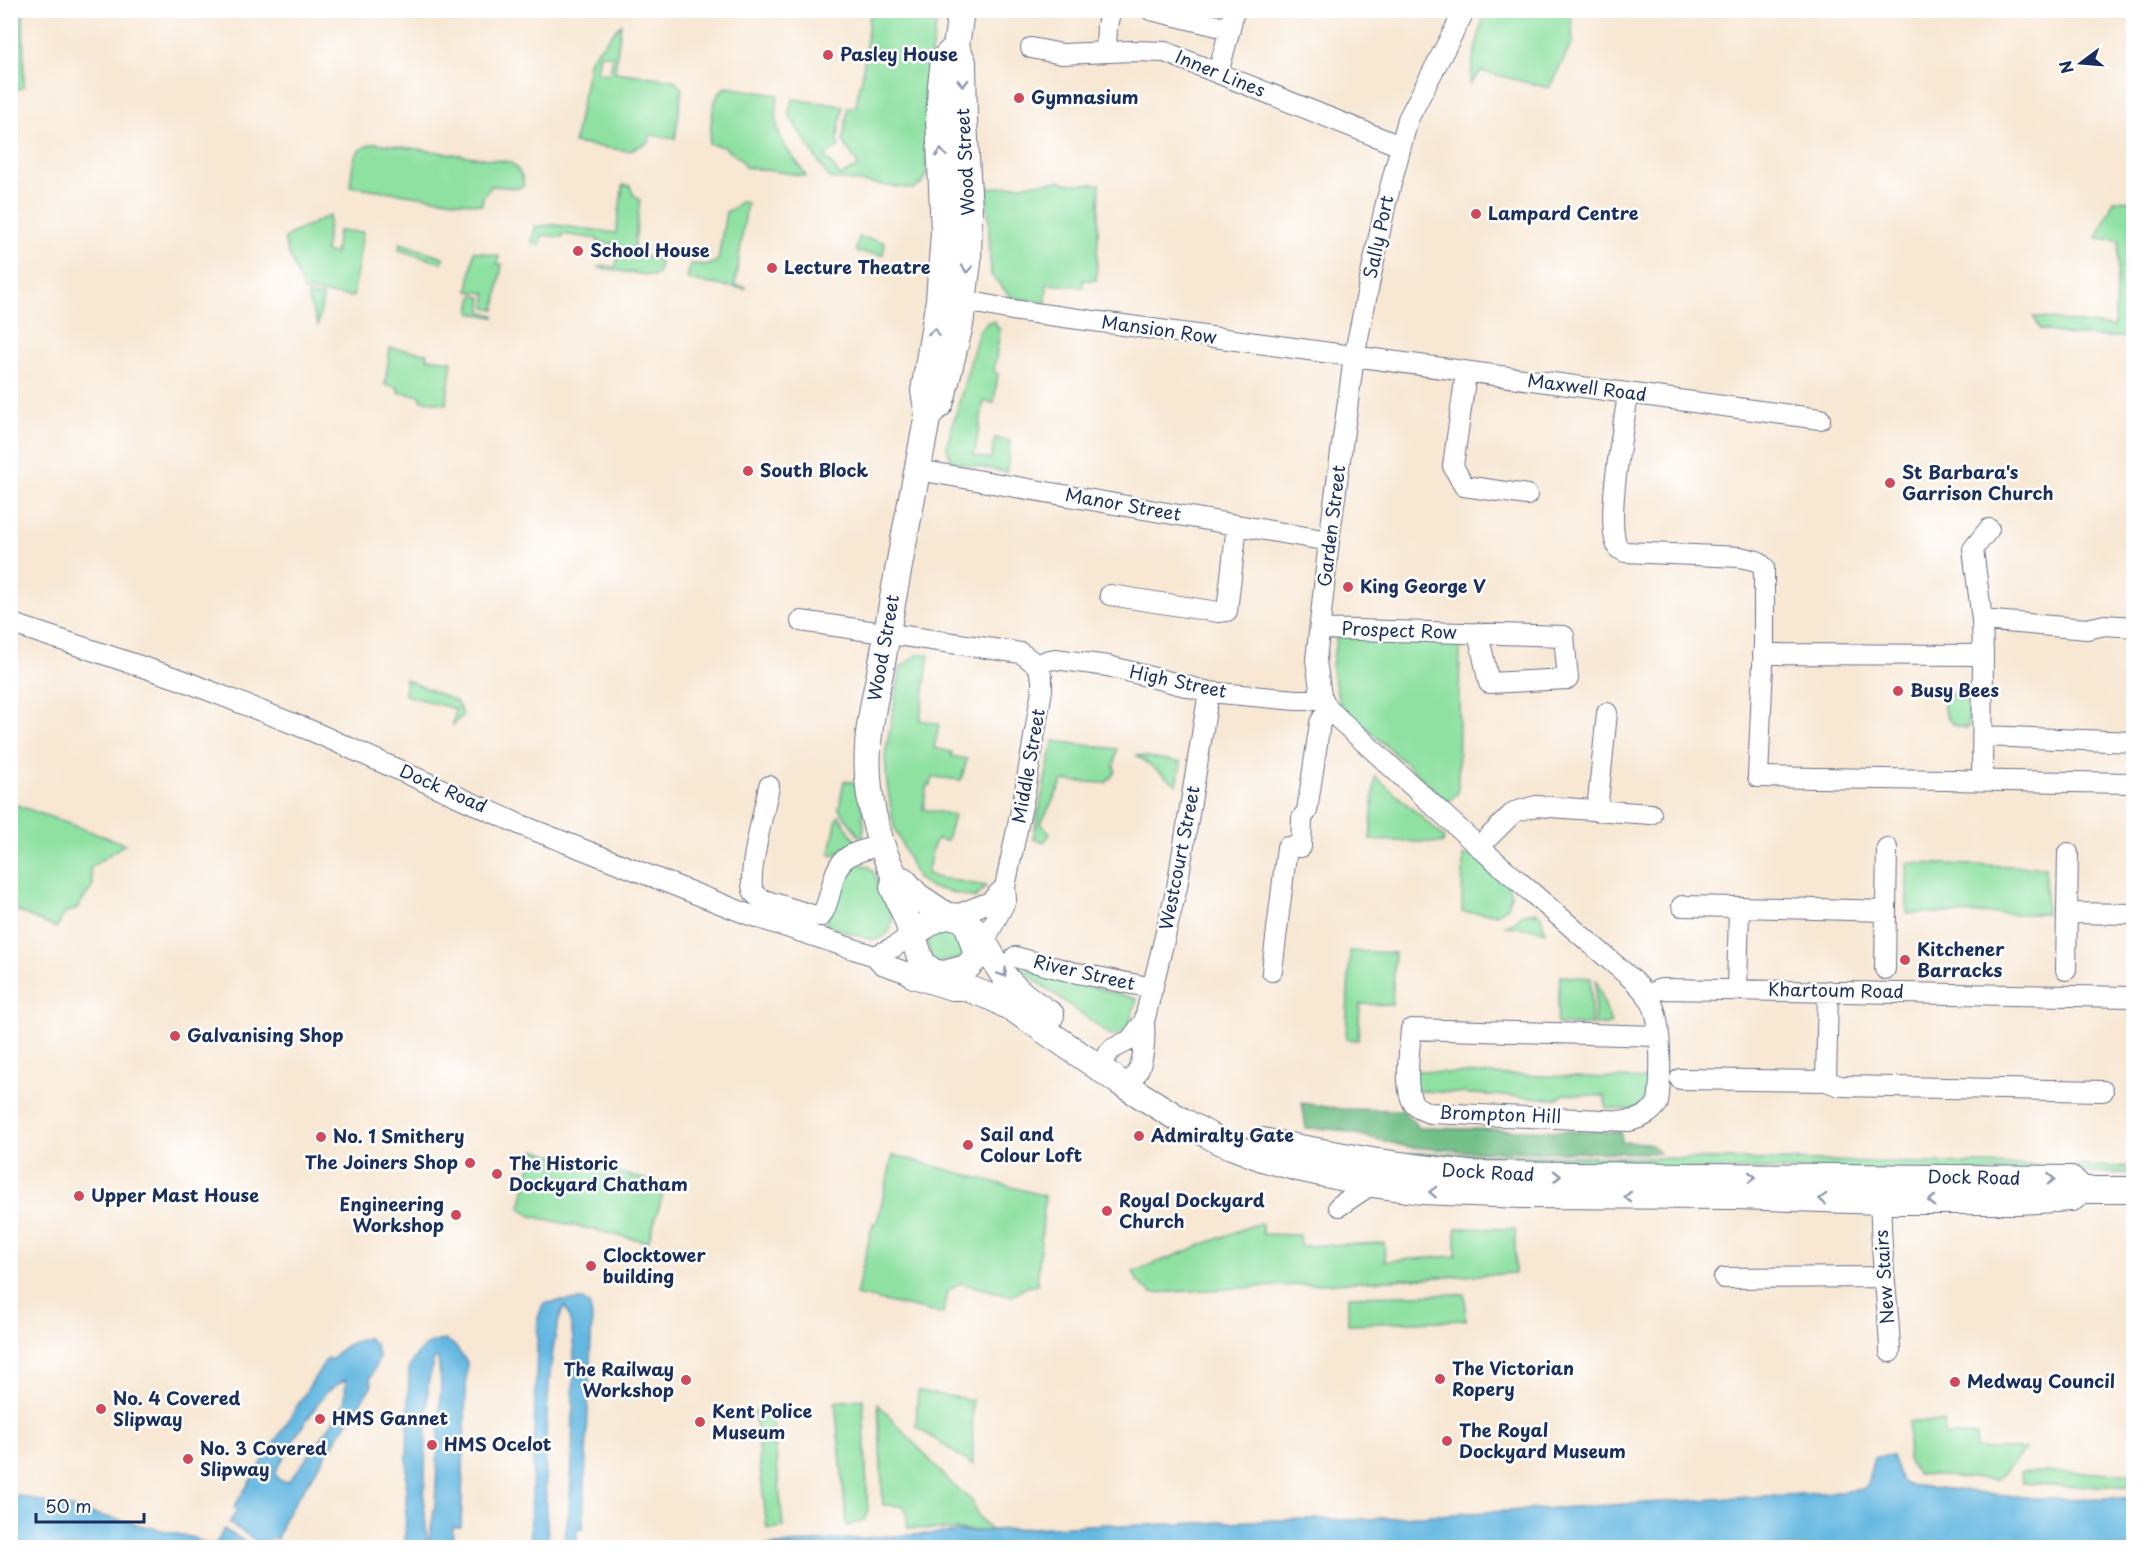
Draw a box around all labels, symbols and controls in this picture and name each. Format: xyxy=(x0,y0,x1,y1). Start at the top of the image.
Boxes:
north arrow xyxy=(2051,33,2111,93)
place label: Pasley House xyxy=(840,40,958,67)
street label: Inner Lines xyxy=(1171,42,1270,103)
marker: Pasley House xyxy=(821,48,835,62)
text: N xyxy=(2052,58,2079,77)
one-way arrow xyxy=(957,78,969,87)
place label: Gymnasium xyxy=(1031,83,1139,110)
marker: Gymnasium xyxy=(1012,91,1026,105)
street label: Wood Street xyxy=(948,108,981,216)
one-way arrow xyxy=(934,149,947,158)
street label: Sally Port xyxy=(1356,193,1400,281)
place label: Lampard Centre xyxy=(1488,199,1639,226)
marker: Lampard Centre xyxy=(1469,207,1483,221)
place label: School House xyxy=(590,236,710,263)
marker: School House xyxy=(571,244,585,258)
place label: Lecture Theatre xyxy=(784,253,931,280)
marker: Lecture Theatre xyxy=(765,261,779,275)
one-way arrow xyxy=(961,264,974,273)
street label: Mansion Row xyxy=(1100,307,1219,350)
one-way arrow xyxy=(927,328,939,337)
street label: Maxwell Road xyxy=(1526,366,1648,407)
place label: South Block xyxy=(760,456,868,483)
place label: St Barbara's Garrison Church xyxy=(1902,458,2053,506)
street label: Garden Street xyxy=(1310,463,1351,588)
marker: South Block xyxy=(741,464,755,478)
marker: St Barbara's Garrison Church xyxy=(1883,476,1897,490)
street label: Manor Street xyxy=(1063,480,1183,527)
place label: King George V xyxy=(1360,572,1486,599)
marker: King George V xyxy=(1341,580,1355,594)
street label: Wood Street xyxy=(860,592,905,703)
street label: Prospect Row xyxy=(1341,614,1457,645)
street label: High Street xyxy=(1127,657,1229,704)
place label: Busy Bees xyxy=(1910,676,1999,703)
marker: Busy Bees xyxy=(1891,684,1905,698)
street label: Middle Street xyxy=(1004,706,1051,825)
street label: Dock Road xyxy=(396,756,492,819)
street label: Westcourt Street xyxy=(1151,783,1206,932)
place label: Kitchener Barracks xyxy=(1917,935,2005,983)
street label: River Street xyxy=(1031,947,1138,996)
marker: Kitchener Barracks xyxy=(1898,953,1912,967)
one-way arrow xyxy=(996,966,1007,977)
street label: Khartoum Road xyxy=(1768,975,1904,1004)
place label: Galvanising Shop xyxy=(187,1021,343,1048)
marker: Galvanising Shop xyxy=(168,1029,182,1043)
street label: Brompton Hill xyxy=(1438,1098,1562,1129)
place label: Sail and Colour Loft xyxy=(980,1120,1082,1168)
place label: Admiralty Gate xyxy=(1150,1121,1294,1148)
place label: No. 1 Smithery xyxy=(333,1122,465,1149)
marker: Admiralty Gate xyxy=(1132,1129,1146,1143)
marker: No. 1 Smithery xyxy=(314,1130,328,1144)
marker: Sail and Colour Loft xyxy=(961,1138,975,1152)
place label: The Joiners Shop xyxy=(305,1148,458,1175)
place label: The Historic Dockyard Chatham xyxy=(509,1149,688,1197)
marker: The Joiners Shop xyxy=(463,1156,477,1170)
street label: Dock Road xyxy=(1441,1156,1535,1187)
street label: Dock Road xyxy=(1927,1162,2021,1191)
marker: The Historic Dockyard Chatham xyxy=(490,1167,504,1181)
one-way arrow xyxy=(1552,1170,1561,1182)
one-way arrow xyxy=(1747,1171,1756,1183)
one-way arrow xyxy=(2046,1173,2055,1185)
place label: Upper Mast House xyxy=(91,1181,259,1208)
one-way arrow xyxy=(1429,1185,1438,1198)
place label: Royal Dockyard Church xyxy=(1119,1186,1265,1234)
marker: Upper Mast House xyxy=(72,1189,86,1203)
place label: Engineering Workshop xyxy=(340,1190,444,1238)
one-way arrow xyxy=(1624,1191,1633,1203)
one-way arrow xyxy=(1818,1193,1827,1206)
one-way arrow xyxy=(1928,1195,1937,1207)
marker: Royal Dockyard Church xyxy=(1100,1204,1114,1218)
marker: Engineering Workshop xyxy=(449,1208,463,1222)
street label: New Stairs xyxy=(1867,1229,1900,1325)
place label: Clocktower building xyxy=(603,1241,706,1289)
marker: Clocktower building xyxy=(584,1259,598,1273)
place label: The Victorian Ropery xyxy=(1452,1354,1574,1402)
place label: The Railway Workshop xyxy=(564,1355,674,1403)
place label: Medway Council xyxy=(1967,1367,2115,1394)
marker: The Victorian Ropery xyxy=(1433,1372,1447,1386)
marker: The Railway Workshop xyxy=(679,1373,693,1387)
marker: Medway Council xyxy=(1948,1375,1962,1389)
place label: No. 4 Covered Slipway xyxy=(113,1384,241,1432)
place label: Kent Police Museum xyxy=(712,1397,813,1445)
marker: No. 4 Covered Slipway xyxy=(94,1402,108,1416)
place label: HMS Gannet xyxy=(332,1404,448,1431)
marker: HMS Gannet xyxy=(313,1412,327,1426)
marker: Kent Police Museum xyxy=(693,1415,707,1429)
place label: The Royal Dockyard Museum xyxy=(1459,1416,1626,1464)
place label: HMS Ocelot xyxy=(444,1430,552,1457)
place label: No. 3 Covered Slipway xyxy=(200,1434,327,1482)
marker: The Royal Dockyard Museum xyxy=(1440,1434,1454,1448)
marker: HMS Ocelot xyxy=(425,1438,439,1452)
marker: No. 3 Covered Slipway xyxy=(181,1452,195,1466)
scale bar xyxy=(36,1486,144,1524)
text: 50 m xyxy=(45,1492,92,1519)

